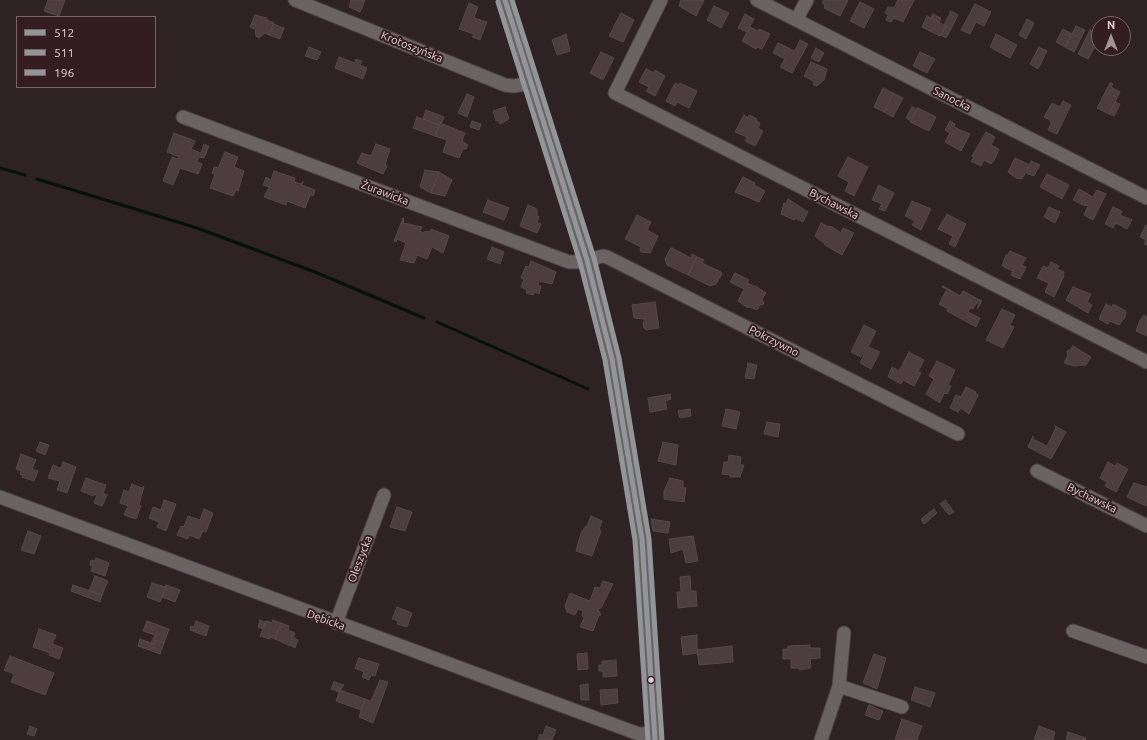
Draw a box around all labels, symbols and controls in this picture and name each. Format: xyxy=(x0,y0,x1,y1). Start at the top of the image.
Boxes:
legend xyxy=(16,16,156,88)
north arrow xyxy=(1091,16,1131,56)
text: N xyxy=(1107,19,1115,31)
text: 512 xyxy=(54,26,74,39)
street label: Krotoszyńska xyxy=(379,29,445,65)
text: 511 xyxy=(54,46,74,59)
text: 196 xyxy=(54,66,74,79)
street label: Sanocka xyxy=(931,84,973,114)
street label: Żurawicka xyxy=(359,178,411,208)
street label: Bychawska xyxy=(807,186,861,222)
street label: Pokrzywno xyxy=(747,323,801,359)
street label: Bychawska xyxy=(1065,480,1119,516)
street label: Oleszycka xyxy=(345,534,375,584)
street label: Dębicka xyxy=(305,607,347,633)
unlabelled marker xyxy=(646,675,656,685)

